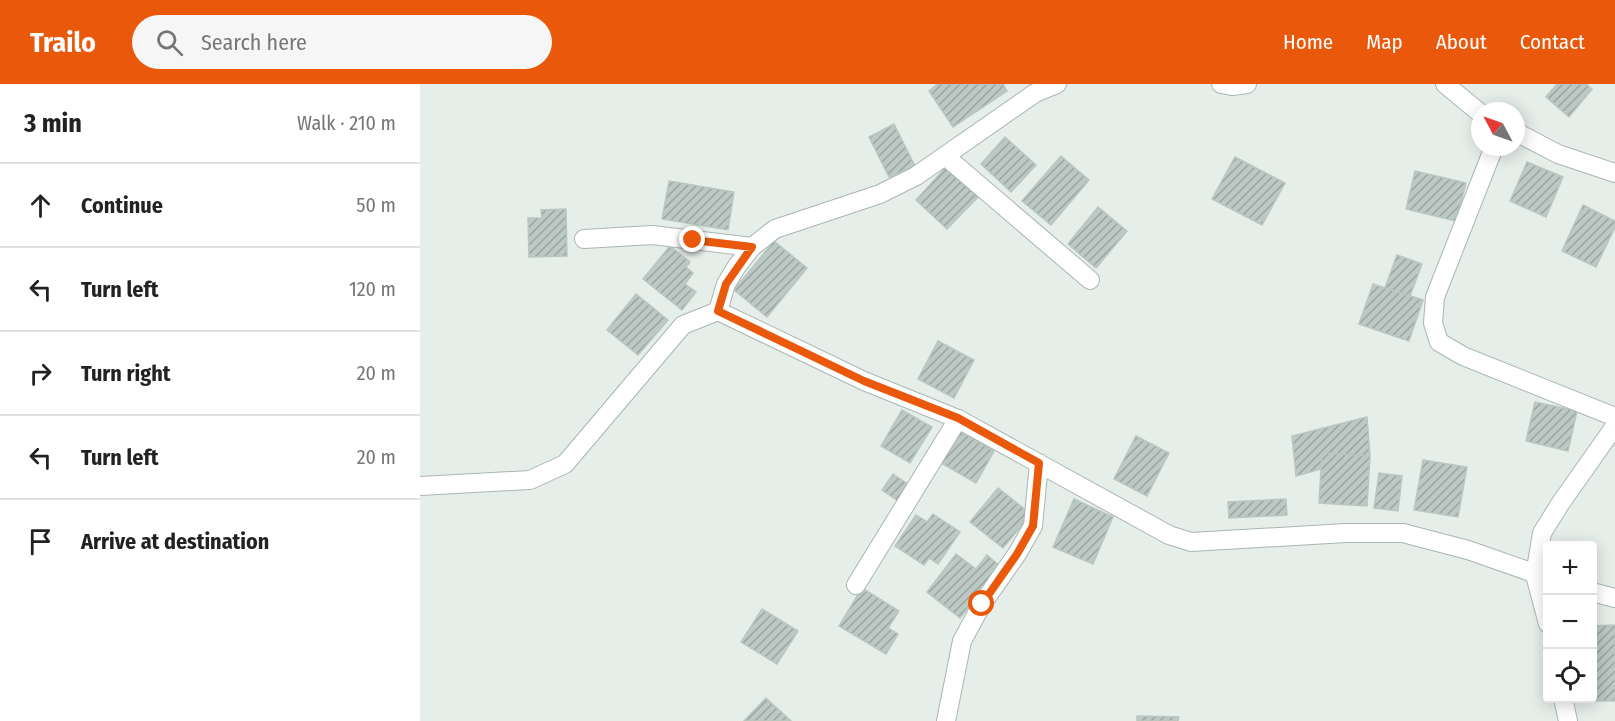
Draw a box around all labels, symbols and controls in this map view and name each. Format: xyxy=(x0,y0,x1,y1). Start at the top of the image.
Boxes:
search box xyxy=(132,15,552,69)
text: Trailo xyxy=(30,26,96,59)
icon: search xyxy=(153,26,186,59)
text: Search here xyxy=(201,29,307,56)
text: Home xyxy=(1283,29,1333,55)
text: Map xyxy=(1366,29,1403,55)
text: About xyxy=(1436,29,1487,55)
text: Contact xyxy=(1520,29,1585,55)
north arrow xyxy=(1471,102,1525,156)
text: 3 min xyxy=(24,108,82,139)
text: Walk · 210 m xyxy=(297,111,396,135)
icon: ahead xyxy=(24,189,57,222)
text: Continue xyxy=(81,192,163,219)
text: 50 m xyxy=(356,193,396,217)
route end xyxy=(679,226,705,252)
icon: left xyxy=(24,273,57,306)
text: Turn left xyxy=(81,276,159,303)
text: 120 m xyxy=(349,277,396,301)
icon: right xyxy=(24,357,57,390)
text: Turn right xyxy=(81,360,170,387)
text: 20 m xyxy=(357,361,396,385)
icon: left xyxy=(24,441,57,474)
text: Turn left xyxy=(81,444,159,471)
text: 20 m xyxy=(357,445,396,469)
icon: arrive xyxy=(24,525,57,558)
text: Arrive at destination xyxy=(81,528,269,555)
map controls xyxy=(1543,541,1597,703)
button: + xyxy=(1543,541,1597,595)
route start xyxy=(968,590,994,616)
button: − xyxy=(1543,595,1597,649)
button: locate xyxy=(1543,649,1597,703)

